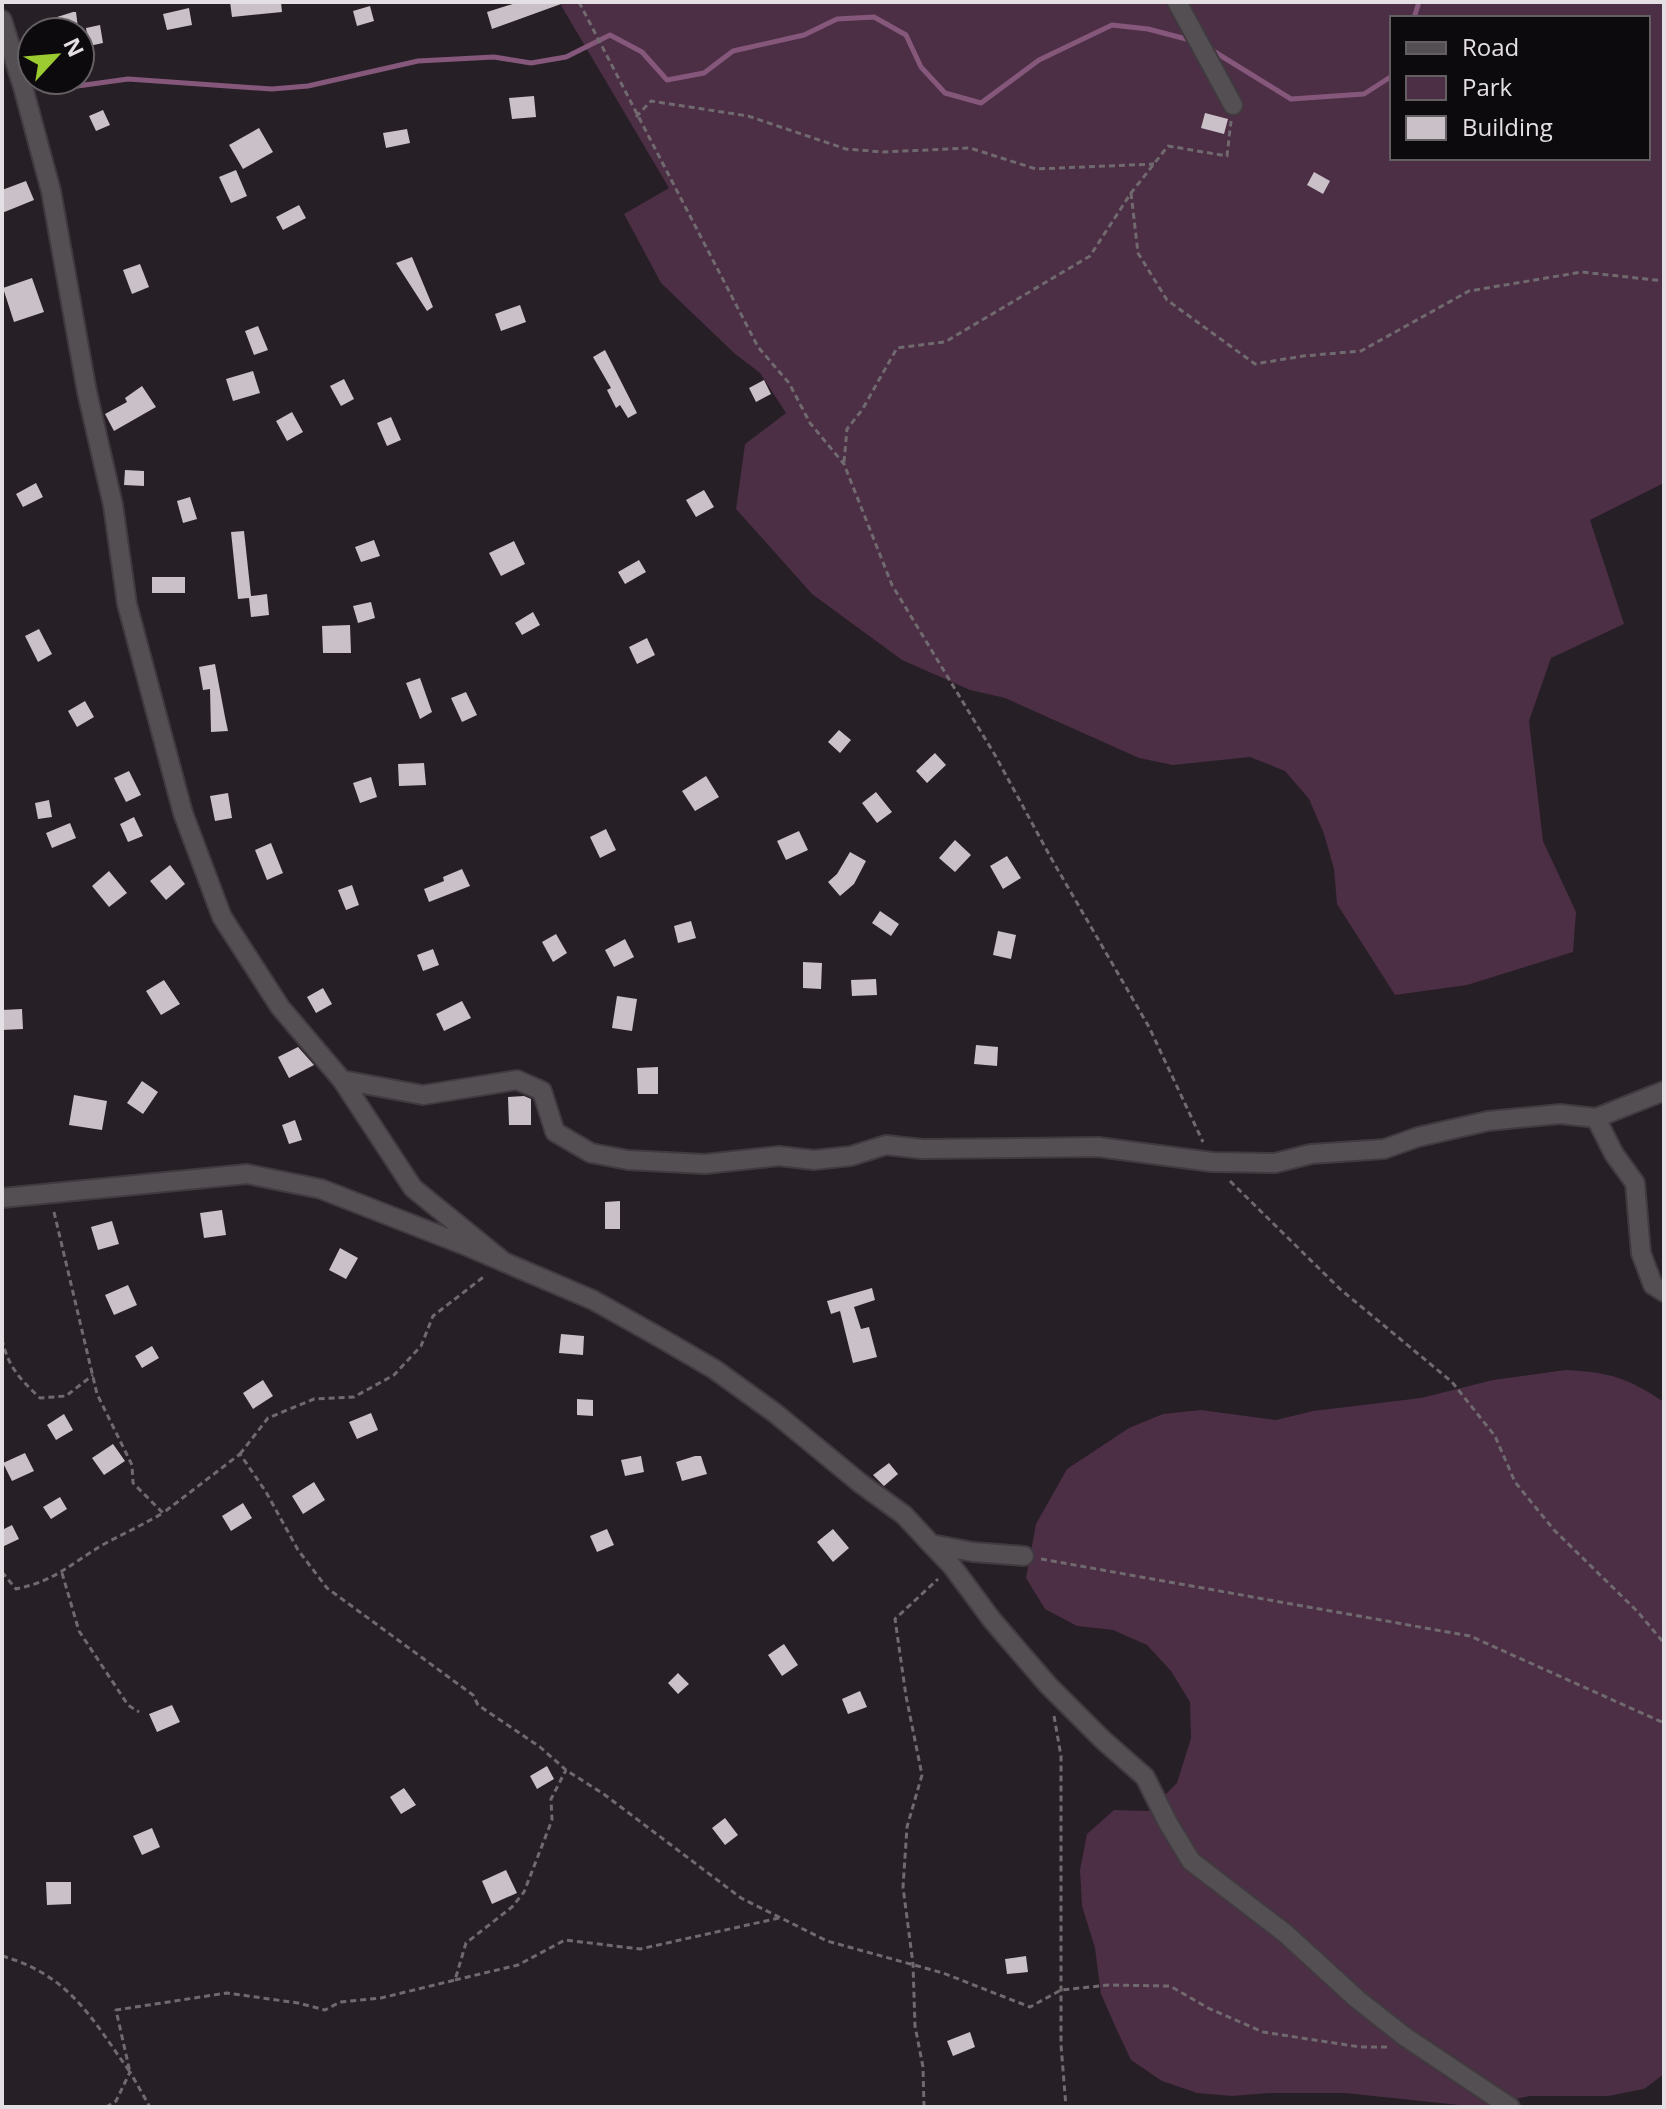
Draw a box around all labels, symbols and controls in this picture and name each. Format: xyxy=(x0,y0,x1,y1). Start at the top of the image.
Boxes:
north arrow xyxy=(16,16,96,96)
legend xyxy=(1390,16,1650,160)
text: Road xyxy=(1462,30,1519,63)
text: N xyxy=(57,32,92,61)
text: Park xyxy=(1462,70,1513,103)
text: Building xyxy=(1462,110,1553,143)

